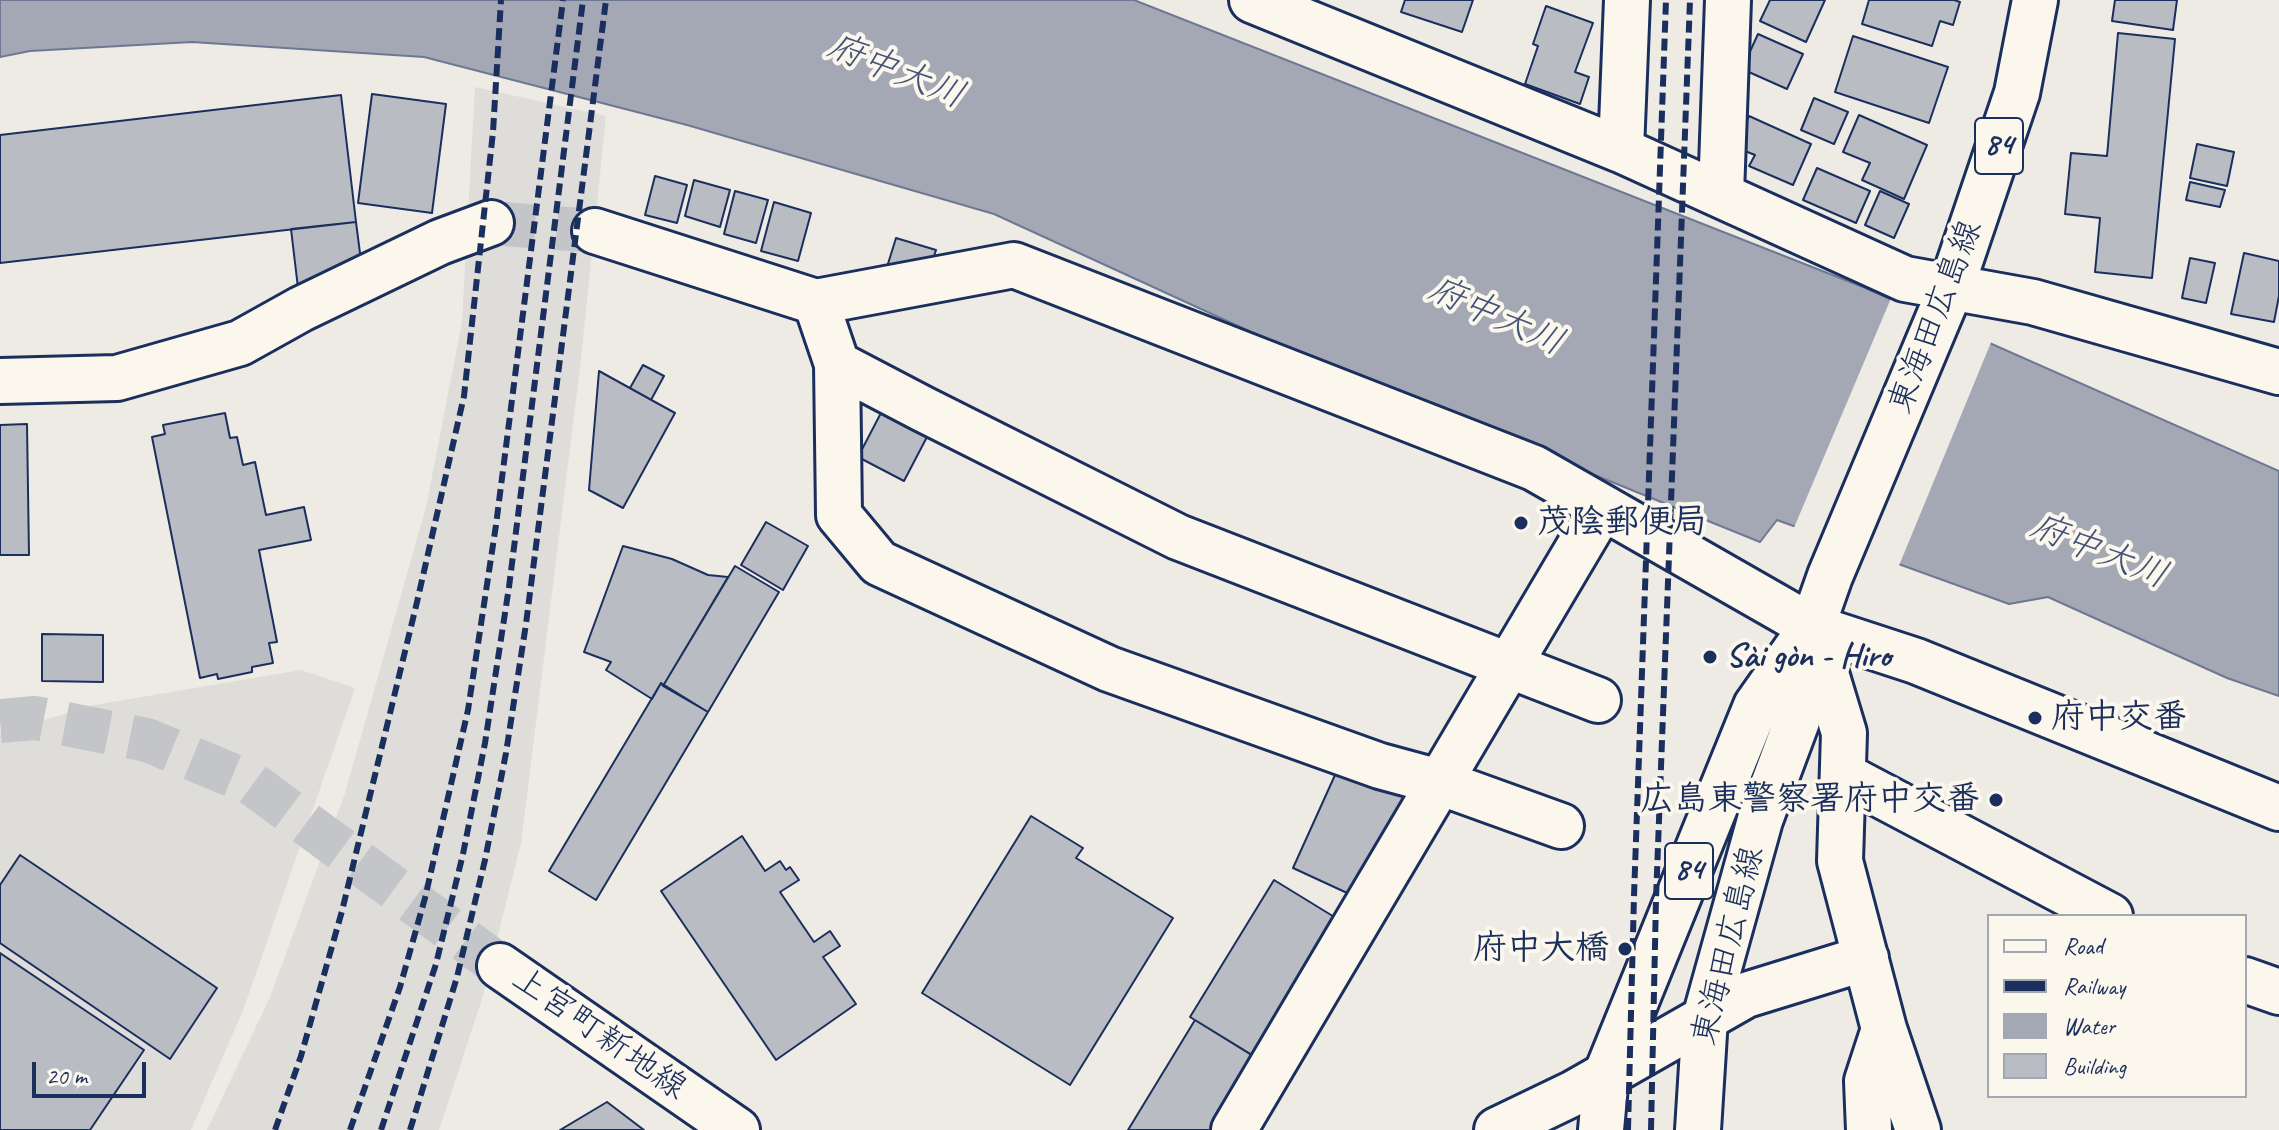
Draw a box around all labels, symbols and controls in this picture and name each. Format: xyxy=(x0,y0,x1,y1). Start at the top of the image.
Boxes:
water label: 府中大川 xyxy=(821,25,971,119)
road number: 84 xyxy=(1975,118,2023,174)
street label: 東海田広島線 xyxy=(1880,214,1992,420)
water label: 府中大川 xyxy=(1421,268,1571,366)
place label: 茂陰郵便局 xyxy=(1537,503,1707,543)
water label: 府中大川 xyxy=(2024,505,2174,599)
marker: 茂陰郵便局 xyxy=(1512,514,1530,532)
place label: Sài gòn - Hiro xyxy=(1726,637,1891,677)
marker: Sài gòn - Hiro xyxy=(1701,648,1719,666)
place label: 府中交番 xyxy=(2051,698,2187,738)
marker: 府中交番 xyxy=(2026,709,2044,727)
place label: 広島東警察署府中交番 xyxy=(1640,780,1980,820)
marker: 広島東警察署府中交番 xyxy=(1987,791,2005,809)
street label: 東海田広島線 xyxy=(1685,842,1773,1050)
road number: 84 xyxy=(1665,843,1713,899)
legend xyxy=(1987,914,2247,1098)
place label: 府中大橋 xyxy=(1473,929,1609,969)
text: Road xyxy=(2063,931,2103,961)
marker: 府中大橋 xyxy=(1616,940,1634,958)
street label: 上宮町新地線 xyxy=(504,959,694,1109)
text: Railway xyxy=(2063,971,2125,1001)
text: Water xyxy=(2063,1011,2115,1041)
scale bar xyxy=(36,1046,150,1096)
text: Building xyxy=(2063,1051,2126,1081)
text: 20 m xyxy=(46,1061,87,1091)

